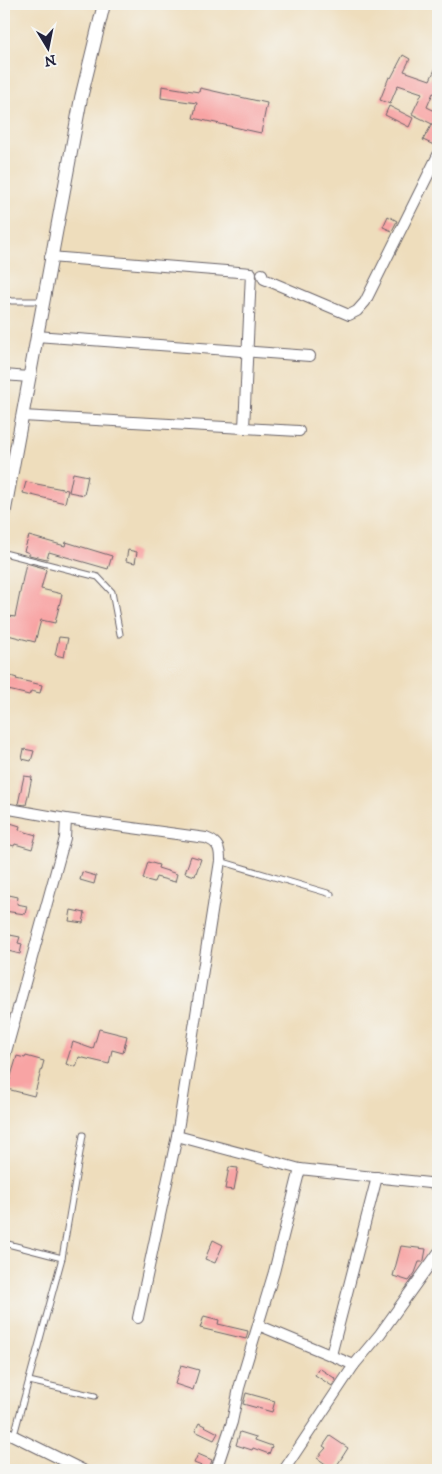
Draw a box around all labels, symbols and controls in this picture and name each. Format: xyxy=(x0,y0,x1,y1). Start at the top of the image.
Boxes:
north arrow xyxy=(22,22,72,72)
text: N xyxy=(42,50,57,70)

